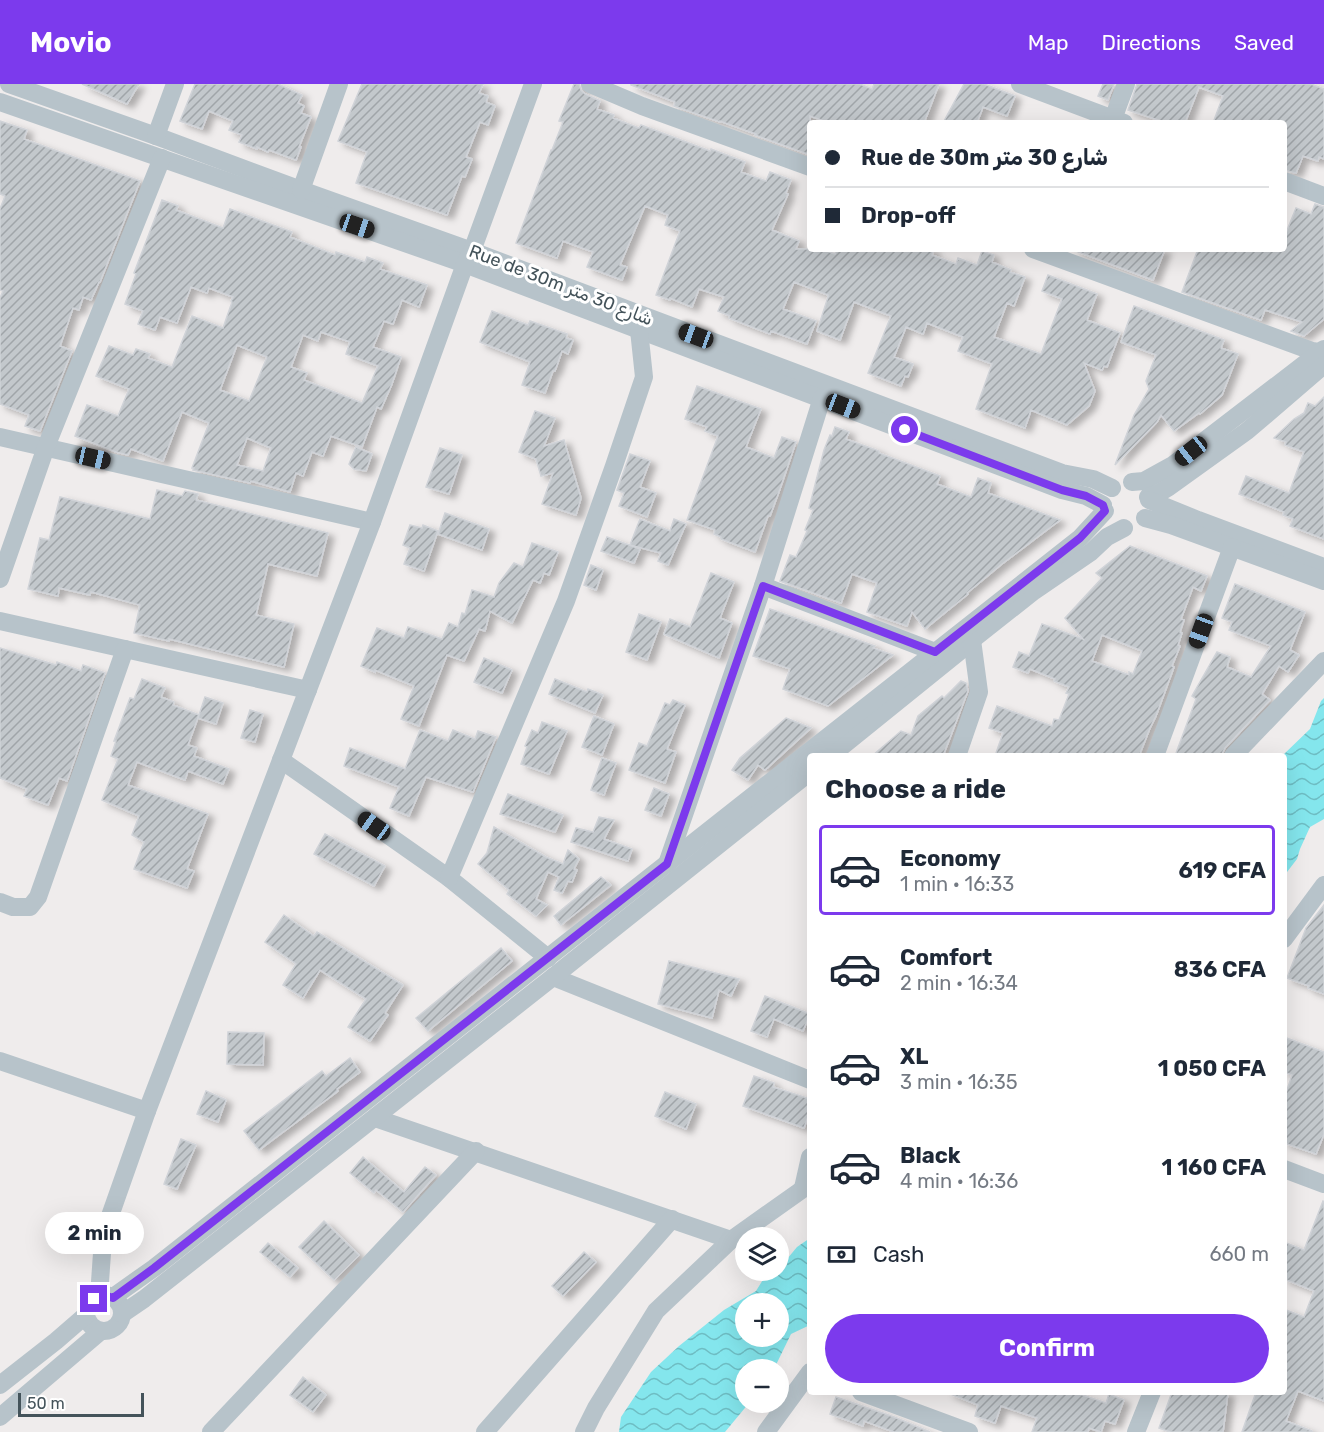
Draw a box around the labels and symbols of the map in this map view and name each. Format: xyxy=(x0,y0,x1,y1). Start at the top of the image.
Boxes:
car xyxy=(337,212,377,240)
street label: Rue de 30m شارع 30 متر xyxy=(466,240,656,331)
car xyxy=(676,321,716,351)
car xyxy=(823,391,863,421)
route start xyxy=(891,416,918,443)
car xyxy=(1171,433,1211,469)
car xyxy=(73,445,113,471)
car xyxy=(1186,611,1216,651)
car xyxy=(354,808,394,844)
callout: 2 min xyxy=(44,1212,144,1254)
route end xyxy=(80,1285,107,1312)
scale bar xyxy=(18,1390,144,1418)

